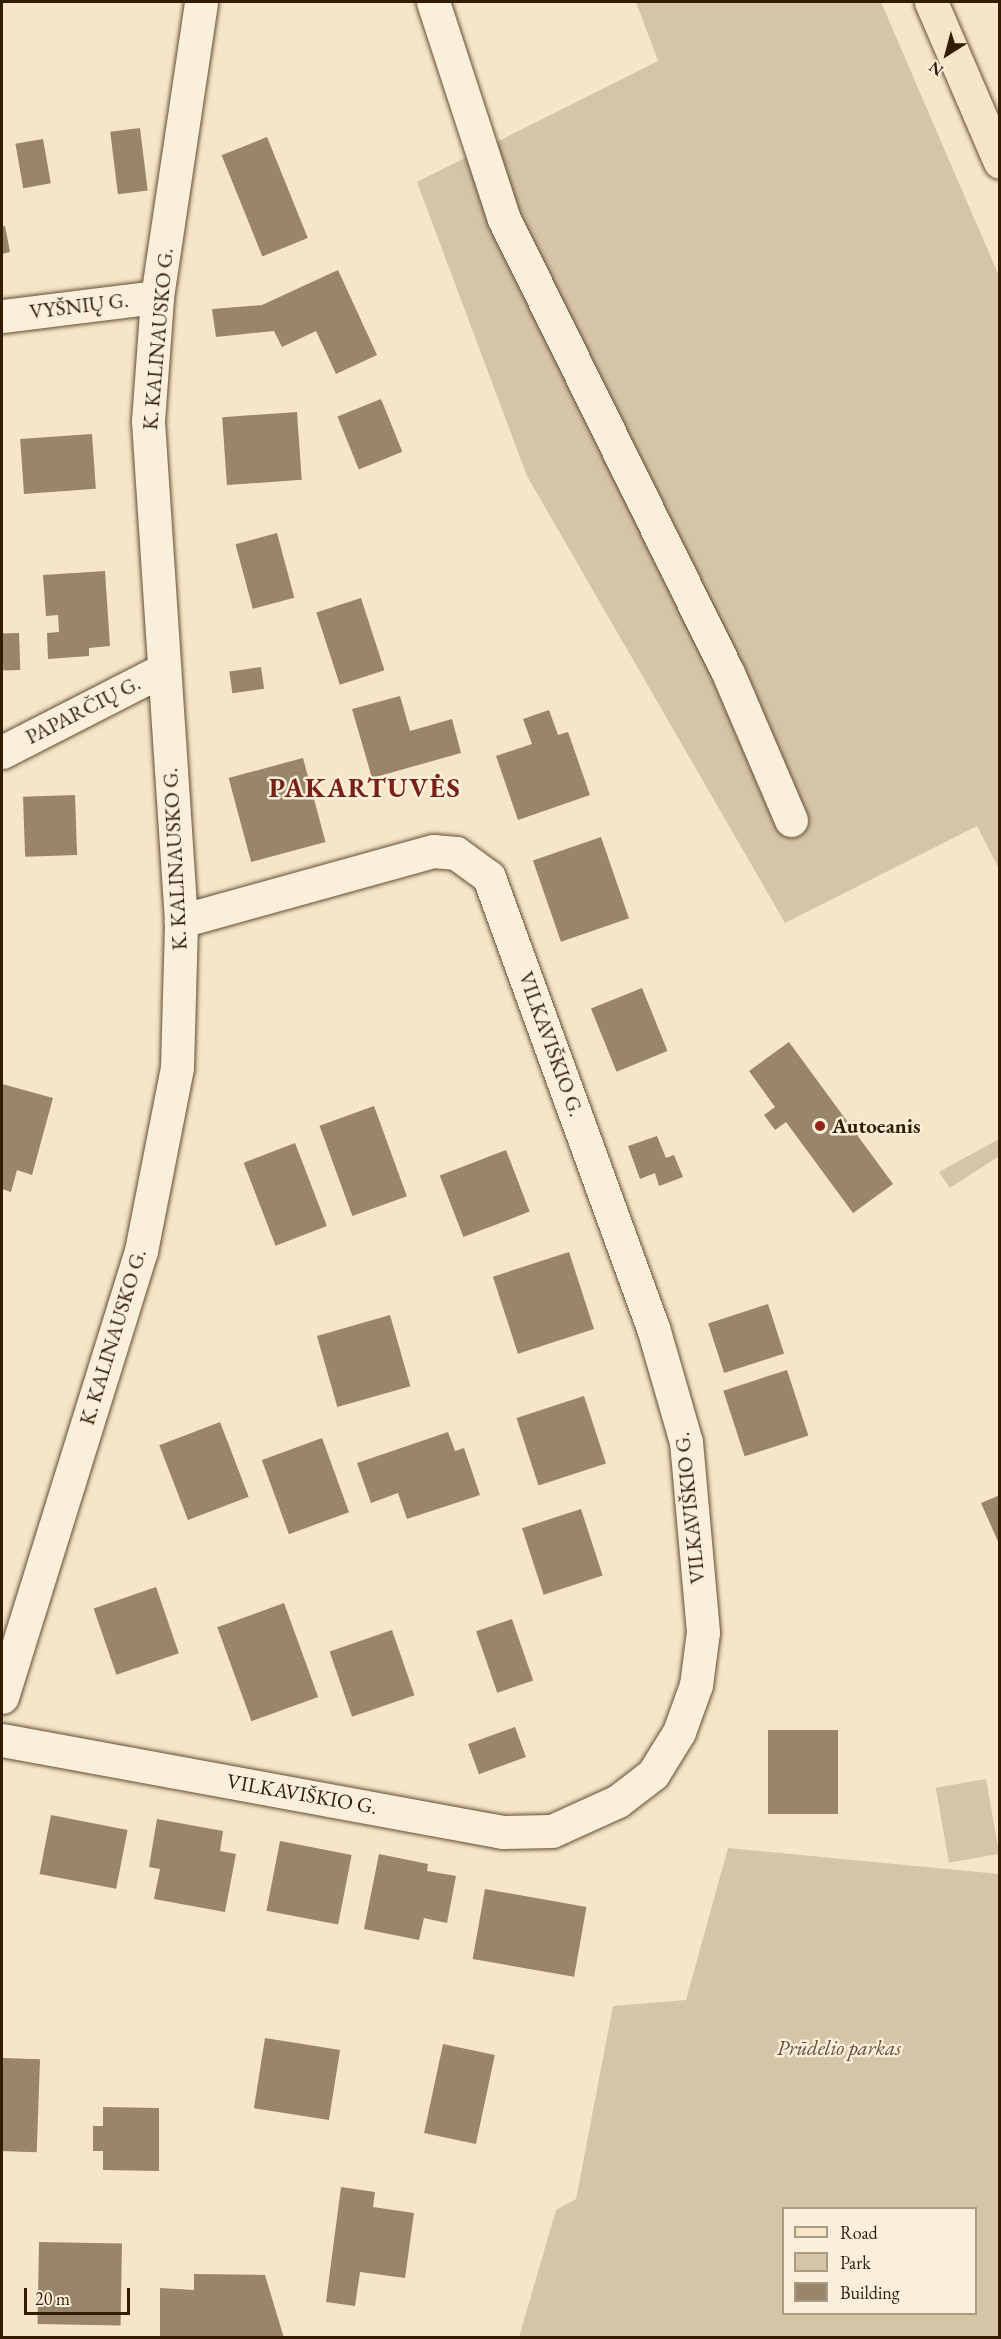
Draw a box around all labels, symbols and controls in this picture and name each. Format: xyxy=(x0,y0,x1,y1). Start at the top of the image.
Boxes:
north arrow xyxy=(917,24,977,84)
text: N xyxy=(925,57,948,81)
street label: K. KALINAUSKO G. xyxy=(137,247,179,431)
street label: VYŠNIŲ G. xyxy=(28,287,130,325)
street label: PAPARČIŲ G. xyxy=(21,670,145,750)
street label: K. KALINAUSKO G. xyxy=(158,767,192,951)
district label: PAKARTUVĖS xyxy=(269,772,461,804)
street label: VILKAVIŠKIO G. xyxy=(513,968,589,1120)
place label: Autoeanis xyxy=(832,1113,920,1139)
marker: Autoeanis xyxy=(813,1119,827,1133)
street label: K. KALINAUSKO G. xyxy=(74,1246,152,1428)
street label: VILKAVIŠKIO G. xyxy=(670,1431,710,1585)
street label: VILKAVIŠKIO G. xyxy=(225,1768,379,1820)
park label: Prūdelio parkas xyxy=(777,2035,901,2061)
legend xyxy=(782,2207,977,2315)
text: Road xyxy=(840,2221,878,2244)
text: Park xyxy=(840,2251,871,2274)
scale bar xyxy=(27,2276,134,2314)
text: Building xyxy=(840,2281,900,2304)
text: 20 m xyxy=(35,2287,70,2310)

